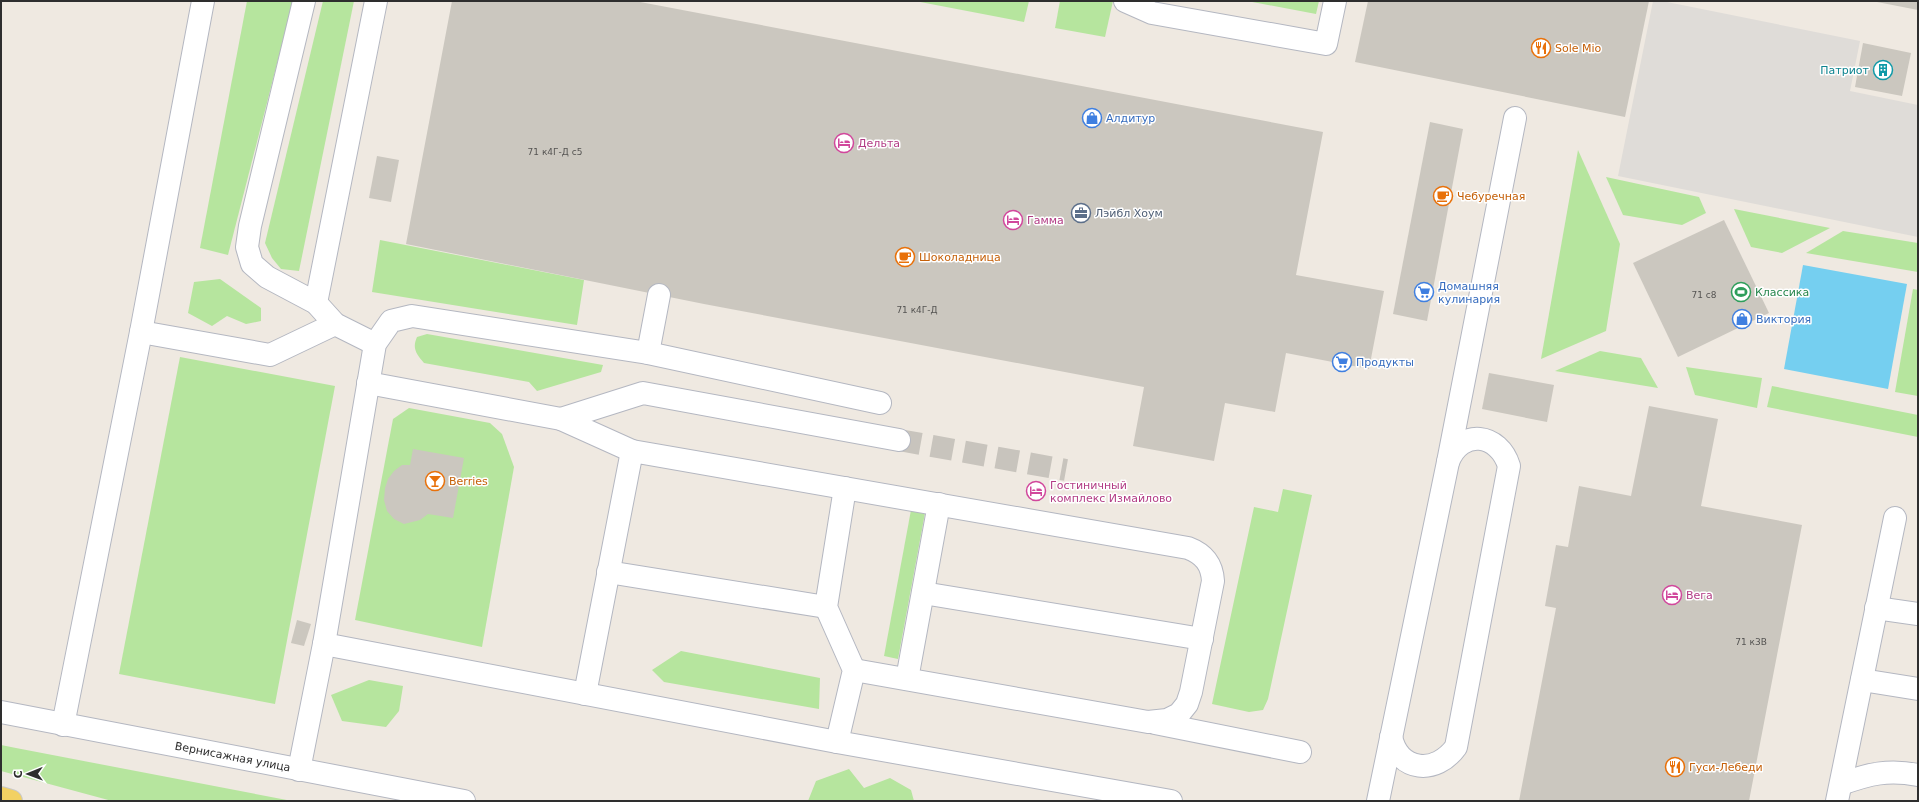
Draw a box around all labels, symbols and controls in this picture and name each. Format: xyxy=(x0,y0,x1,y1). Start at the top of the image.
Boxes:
restaurant icon: Sole Mio xyxy=(1530,37,1552,59)
place label: Sole Mio xyxy=(1555,42,1602,55)
building icon: Патриот xyxy=(1872,59,1894,81)
place label: Патриот xyxy=(1820,64,1870,77)
shop icon: Алдитур xyxy=(1081,107,1103,129)
place label: Алдитур xyxy=(1106,112,1155,125)
hotel icon: Дельта xyxy=(833,132,855,154)
place label: Дельта xyxy=(858,137,900,150)
house number: 71 к4Г-Д с5 xyxy=(528,147,582,157)
cafe icon: Чебуречная xyxy=(1432,185,1454,207)
place label: Чебуречная xyxy=(1457,190,1525,203)
office icon: Лэйбл Хоум xyxy=(1070,202,1092,224)
place label: Лэйбл Хоум xyxy=(1095,207,1163,220)
hotel icon: Гамма xyxy=(1002,209,1024,231)
place label: Гамма xyxy=(1027,214,1064,227)
cafe icon: Шоколадница xyxy=(894,246,916,268)
place label: Шоколадница xyxy=(919,251,1001,264)
place label: Домашняя кулинария xyxy=(1438,280,1500,306)
supermarket icon: Домашняя кулинария xyxy=(1413,281,1435,303)
sports icon: Классика xyxy=(1730,281,1752,303)
place label: Классика xyxy=(1755,286,1809,299)
house number: 71 с8 xyxy=(1692,290,1717,300)
house number: 71 к4Г-Д xyxy=(896,305,938,315)
shop icon: Виктория xyxy=(1731,308,1753,330)
place label: Виктория xyxy=(1756,313,1811,326)
supermarket icon: Продукты xyxy=(1331,351,1353,373)
place label: Продукты xyxy=(1356,356,1414,369)
bar icon: Berries xyxy=(424,470,446,492)
place label: Berries xyxy=(449,475,488,488)
place label: Гостиничный комплекс Измайлово xyxy=(1050,479,1172,505)
hotel icon: Гостиничный комплекс Измайлово xyxy=(1025,480,1047,502)
hotel icon: Вега xyxy=(1661,584,1683,606)
place label: Вега xyxy=(1686,589,1713,602)
house number: 71 к3В xyxy=(1735,637,1767,647)
street label: Вернисажная улица xyxy=(174,740,292,775)
north arrow xyxy=(8,754,48,794)
restaurant icon: Гуси-Лебеди xyxy=(1664,756,1686,778)
place label: Гуси-Лебеди xyxy=(1689,761,1763,774)
text: С xyxy=(12,770,25,778)

